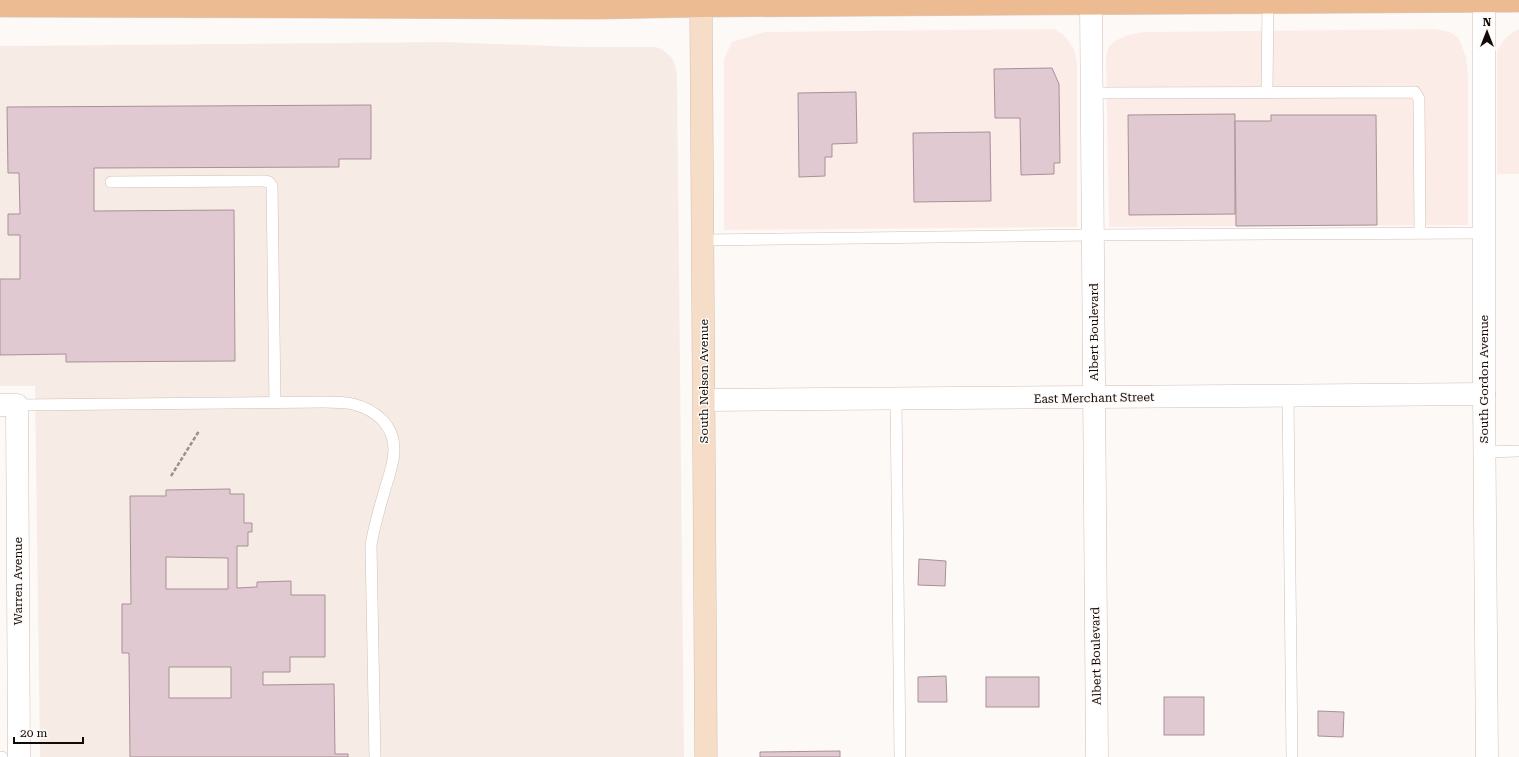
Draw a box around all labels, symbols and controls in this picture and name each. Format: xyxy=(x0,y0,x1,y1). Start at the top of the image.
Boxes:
north arrow xyxy=(1467,12,1507,52)
text: N xyxy=(1483,16,1492,29)
street label: Albert Boulevard xyxy=(1087,283,1101,381)
street label: South Gordon Avenue xyxy=(1477,314,1491,443)
street label: South Nelson Avenue xyxy=(697,318,711,443)
street label: East Merchant Street xyxy=(1033,390,1155,406)
street label: Warren Avenue xyxy=(11,536,25,625)
street label: Albert Boulevard xyxy=(1088,607,1104,705)
scale bar xyxy=(14,719,83,745)
text: 20 m xyxy=(20,726,47,740)

